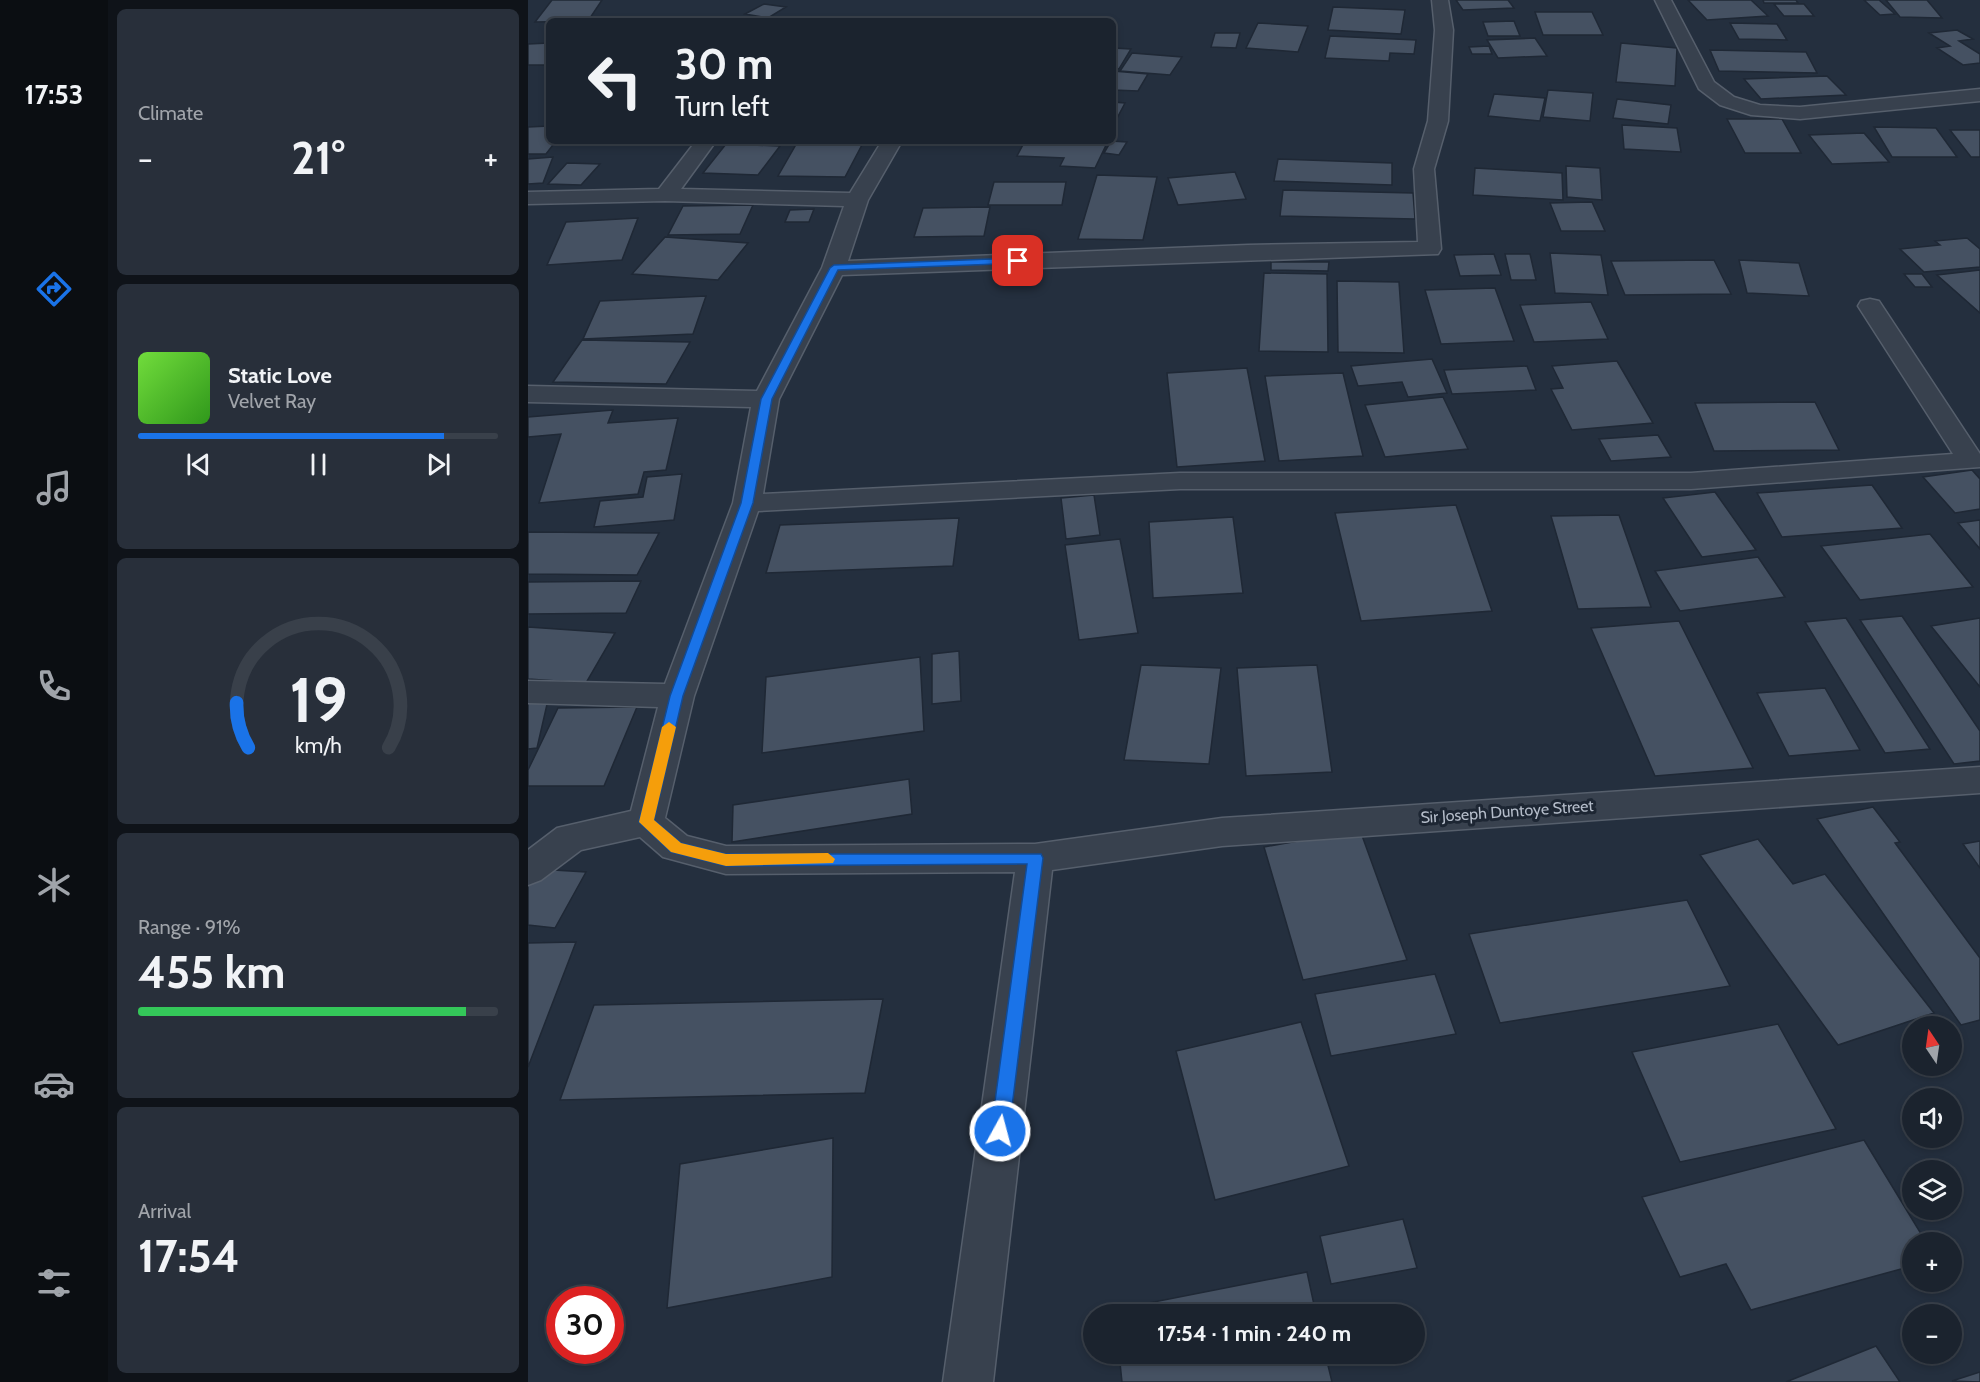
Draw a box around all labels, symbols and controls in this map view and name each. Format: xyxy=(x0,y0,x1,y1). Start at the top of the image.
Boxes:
text: 30 m xyxy=(675,38,773,90)
icon: left xyxy=(576,42,654,120)
text: 17:53 xyxy=(25,78,83,111)
text: Turn left xyxy=(675,90,769,123)
text: Climate xyxy=(138,101,203,125)
text: 21° xyxy=(291,131,345,185)
text: − xyxy=(138,138,153,178)
text: + xyxy=(483,138,498,178)
pin xyxy=(992,235,1043,286)
icon: arrive xyxy=(1001,244,1034,277)
icon: directions xyxy=(33,268,75,310)
text: Static Love xyxy=(228,362,332,389)
text: Velvet Ray xyxy=(228,389,316,413)
icon: previous xyxy=(182,448,215,481)
icon: pause xyxy=(302,448,335,481)
icon: next xyxy=(422,448,455,481)
icon: music xyxy=(33,467,75,509)
text: 19 xyxy=(289,662,347,738)
icon: phone xyxy=(33,665,75,707)
text: km/h xyxy=(295,732,341,758)
street label: Sir Joseph Duntoye Street xyxy=(1420,796,1595,827)
icon: climate xyxy=(33,864,75,906)
text: Range · 91% xyxy=(138,915,241,939)
text: 455 km xyxy=(138,945,285,999)
north arrow xyxy=(1902,1016,1962,1076)
map controls xyxy=(1902,1016,1962,1364)
icon: car xyxy=(33,1063,75,1105)
button: sound xyxy=(1902,1088,1962,1148)
position arrow xyxy=(968,1099,1032,1163)
button: layers xyxy=(1902,1160,1962,1220)
text: Arrival xyxy=(138,1199,191,1223)
text: 17:54 xyxy=(138,1229,240,1283)
button: + xyxy=(1902,1232,1962,1292)
icon: filters xyxy=(33,1262,75,1304)
speed limit sign: 30 xyxy=(546,1286,624,1364)
button: − xyxy=(1902,1304,1962,1364)
text: 17:54 · 1 min · 240 m xyxy=(1157,1320,1351,1347)

